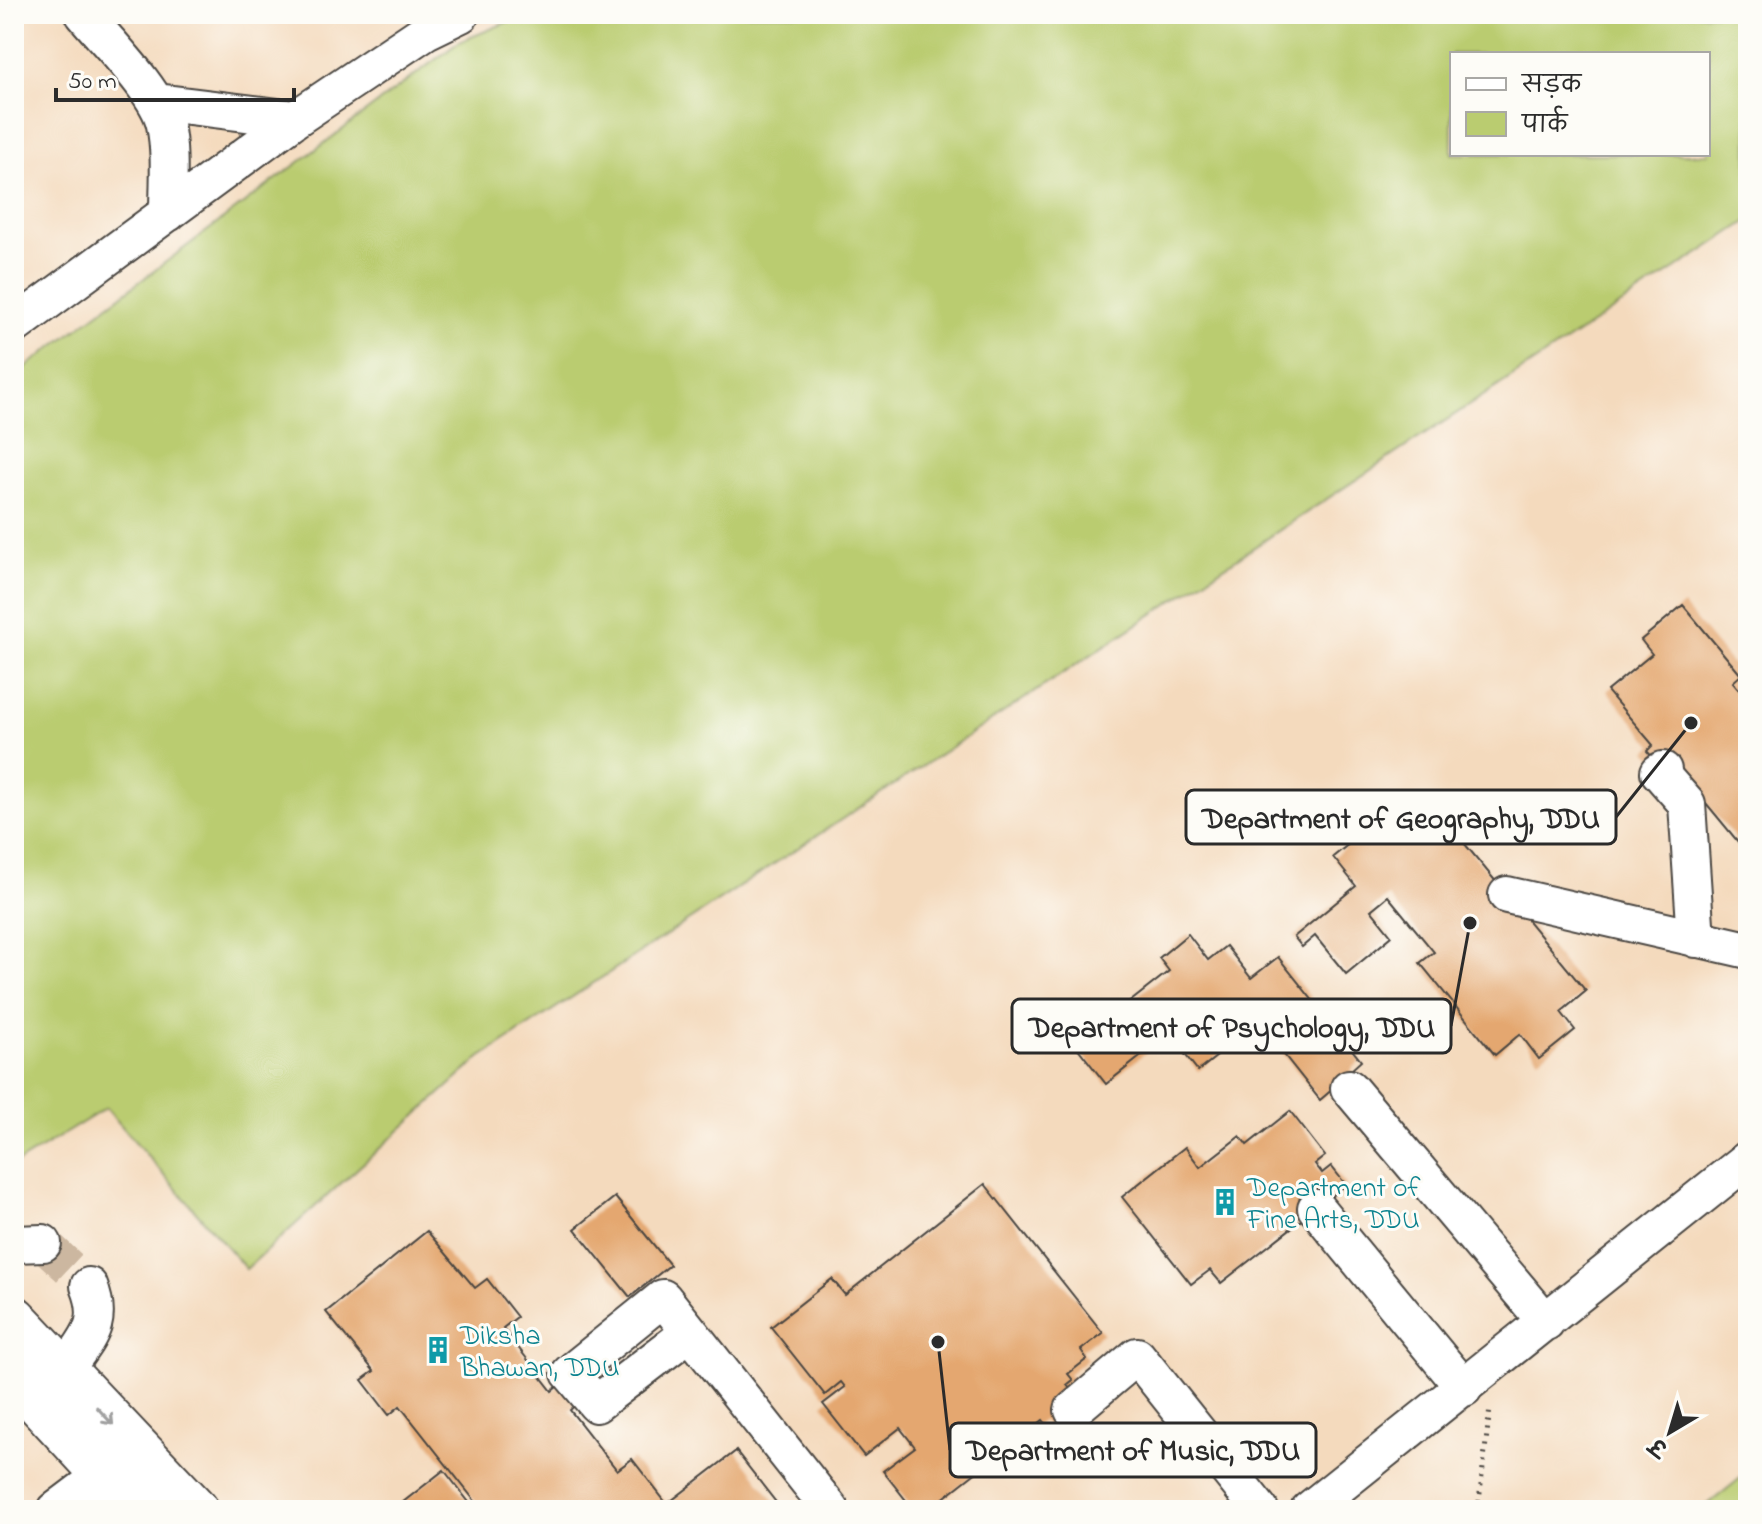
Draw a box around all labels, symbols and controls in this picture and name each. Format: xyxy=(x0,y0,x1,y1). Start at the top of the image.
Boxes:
scale bar xyxy=(56,52,294,102)
legend xyxy=(1450,52,1710,156)
text: 50 m xyxy=(68,65,117,100)
text: सड़क xyxy=(1520,69,1583,104)
text: पार्क xyxy=(1520,105,1569,144)
callout: Department of Geography, DDU xyxy=(1186,790,1616,844)
text: Department of Geography, DDU xyxy=(1200,799,1600,844)
callout: Department of Psychology, DDU xyxy=(1012,999,1451,1053)
text: Department of Psychology, DDU xyxy=(1027,1008,1435,1053)
place label: Department of Fine Arts, DDU xyxy=(1246,1169,1421,1242)
building icon: Department of Fine Arts, DDU xyxy=(1210,1187,1240,1217)
place label: Diksha Bhawan, DDU xyxy=(459,1317,620,1390)
building icon: Diksha Bhawan, DDU xyxy=(423,1335,453,1365)
north arrow xyxy=(1630,1392,1710,1472)
one-way arrow xyxy=(96,1406,114,1426)
callout: Department of Music, DDU xyxy=(950,1423,1316,1477)
text: उ xyxy=(1642,1427,1677,1464)
text: Department of Music, DDU xyxy=(964,1431,1300,1475)

